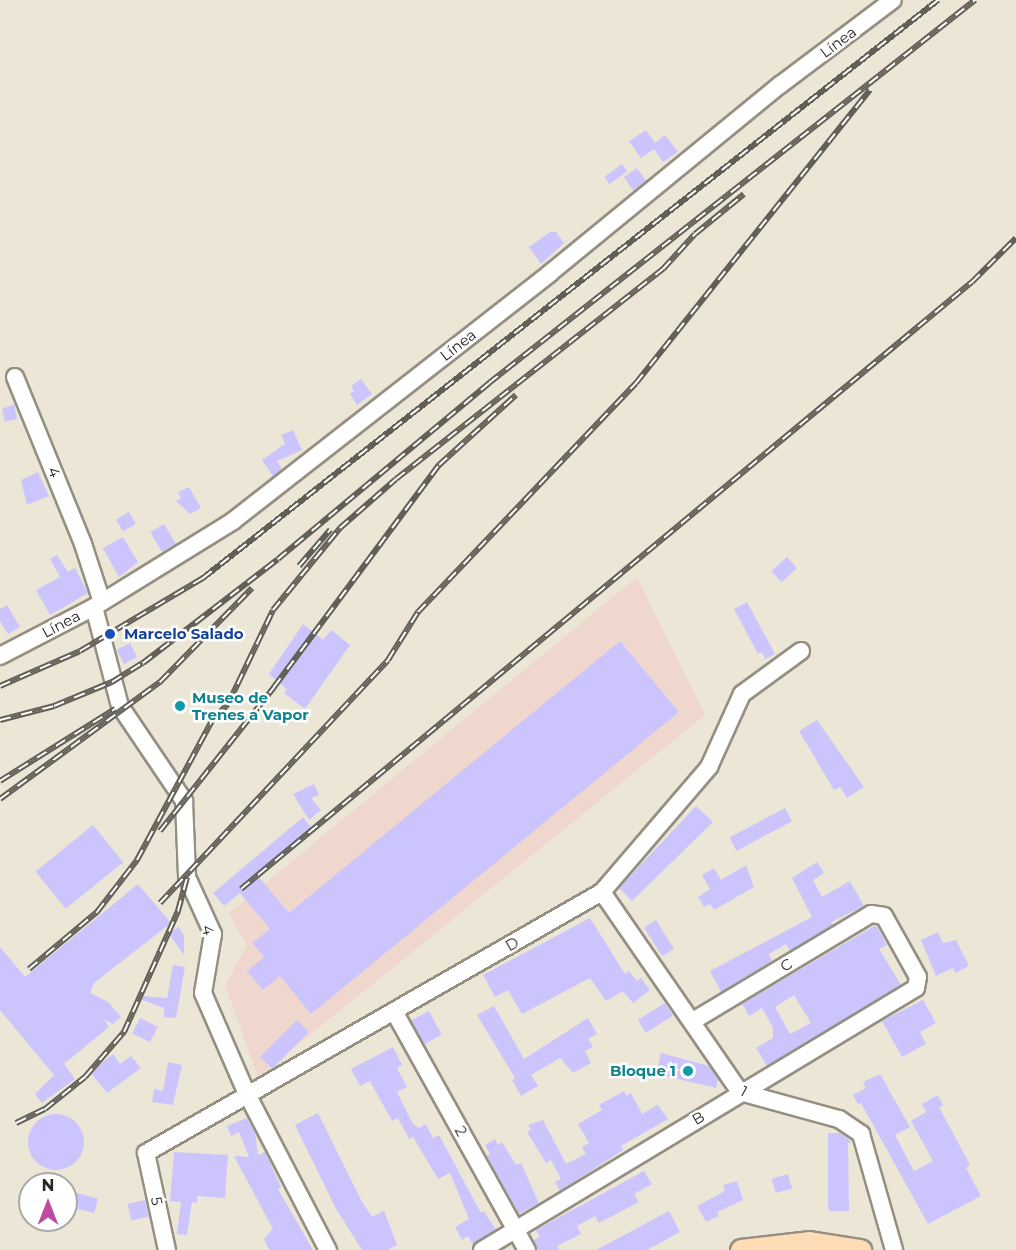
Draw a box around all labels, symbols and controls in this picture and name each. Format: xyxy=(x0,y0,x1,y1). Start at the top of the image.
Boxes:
street label: Línea xyxy=(816,23,860,61)
street label: Línea xyxy=(436,325,480,365)
street label: 4 xyxy=(44,464,64,480)
street label: Línea xyxy=(39,607,83,641)
marker: Marcelo Salado xyxy=(101,625,119,643)
place label: Marcelo Salado xyxy=(124,625,244,643)
place label: Museo de Trenes a Vapor xyxy=(192,688,309,723)
marker: Museo de Trenes a Vapor xyxy=(173,699,187,713)
street label: 4 xyxy=(198,923,218,937)
street label: D xyxy=(502,933,522,955)
street label: C xyxy=(777,955,795,975)
place label: Bloque 1 xyxy=(610,1062,676,1080)
marker: Bloque 1 xyxy=(681,1064,695,1078)
street label: 1 xyxy=(737,1082,751,1100)
street label: B xyxy=(689,1107,707,1129)
street label: 2 xyxy=(451,1123,471,1139)
north arrow xyxy=(18,1172,78,1232)
text: N xyxy=(42,1176,54,1195)
street label: 5 xyxy=(147,1195,167,1207)

